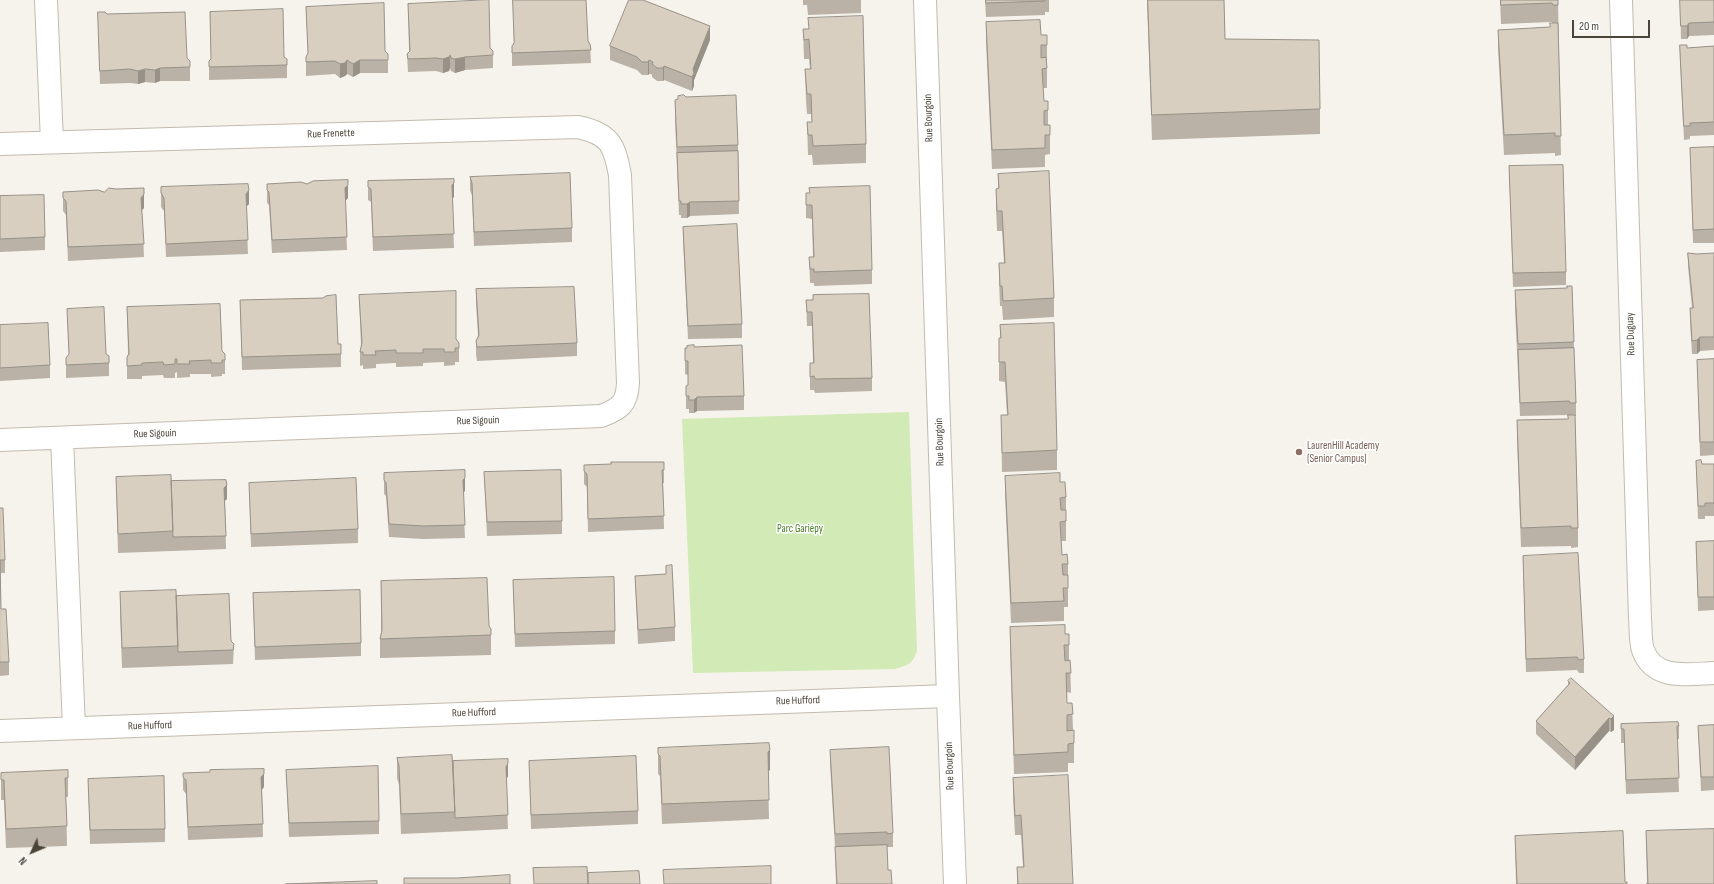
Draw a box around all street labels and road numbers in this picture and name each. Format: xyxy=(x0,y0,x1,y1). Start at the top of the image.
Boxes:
street label: Rue Bourgoin xyxy=(922,94,936,142)
street label: Rue Frenette xyxy=(307,127,355,141)
street label: Rue Duguay xyxy=(1624,312,1638,356)
street label: Rue Sigouin xyxy=(456,414,500,428)
street label: Rue Bourgoin xyxy=(933,418,947,466)
street label: Rue Sigouin xyxy=(133,427,177,441)
street label: Rue Hufford xyxy=(776,694,820,708)
street label: Rue Hufford xyxy=(452,706,496,720)
street label: Rue Hufford xyxy=(128,719,172,733)
street label: Rue Bourgoin xyxy=(943,742,957,790)

